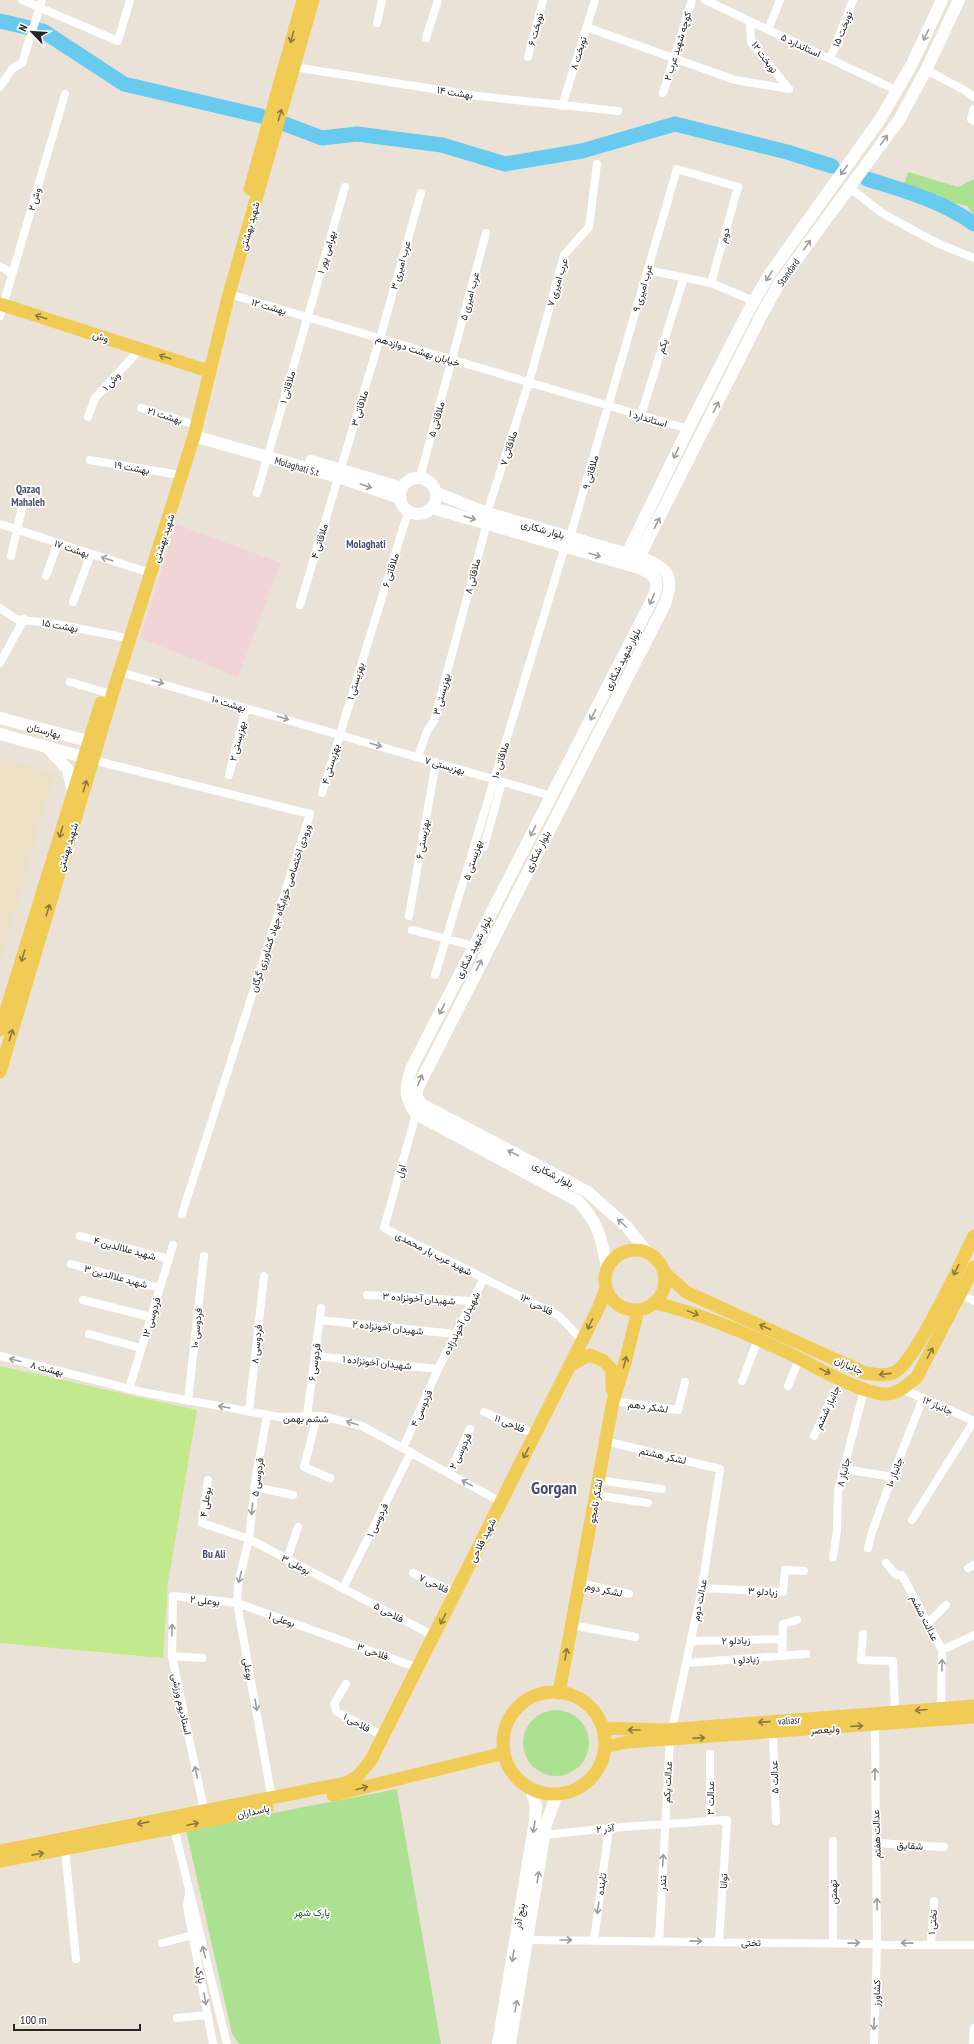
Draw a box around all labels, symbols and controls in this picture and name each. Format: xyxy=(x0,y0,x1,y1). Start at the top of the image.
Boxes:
street label: ۱۵ نوبخت xyxy=(829,9,856,49)
street label: کوچه شهید عرب ۲ xyxy=(661,10,695,82)
street label: نوبخت ۶ xyxy=(525,11,546,47)
north arrow xyxy=(12,12,52,52)
text: N xyxy=(15,22,31,33)
one-way arrow xyxy=(922,29,929,41)
one-way arrow xyxy=(288,31,295,44)
street label: ۵ استاندارد xyxy=(779,31,823,60)
street label: ۸ نوبخت xyxy=(567,35,590,71)
street label: نوبخت ۱۲ xyxy=(749,39,781,76)
street label: بهشت ۱۴ xyxy=(436,83,474,102)
one-way arrow xyxy=(277,109,284,122)
one-way arrow xyxy=(880,135,888,146)
one-way arrow xyxy=(840,164,848,175)
street label: وش ۲ xyxy=(25,186,44,212)
street label: شهید بهشتی xyxy=(236,200,263,252)
street label: دوم xyxy=(716,226,733,244)
street label: ۱ بهرامی پور xyxy=(314,229,340,275)
street label: ۳ عرب امیری xyxy=(387,239,414,291)
one-way arrow xyxy=(803,240,811,251)
street label: ۷ عرب امیری xyxy=(544,256,571,308)
street label: Standard xyxy=(774,256,803,289)
street label: ۹ عرب امیری xyxy=(630,263,655,313)
street label: ۵ عرب امیری xyxy=(457,270,482,322)
one-way arrow xyxy=(765,270,773,281)
street label: ۱۲ بهشت xyxy=(250,295,288,318)
one-way arrow xyxy=(35,313,48,320)
street label: وش xyxy=(91,328,111,345)
street label: خیابان بهشت دوازدهم xyxy=(374,331,462,370)
street label: یکم xyxy=(654,337,671,355)
one-way arrow xyxy=(159,353,172,360)
street label: وش ۱ xyxy=(99,369,123,394)
street label: ملاقاتی ۱ xyxy=(277,369,298,405)
street label: ملاقاتی ۳ xyxy=(348,389,371,428)
street label: ملاقاتی ۵ xyxy=(425,400,448,438)
one-way arrow xyxy=(712,401,720,413)
street label: بهشت ۲۱ xyxy=(146,404,184,427)
street label: استاندارد ۱ xyxy=(627,407,669,430)
street label: ۷ ملاقاتی xyxy=(497,429,520,467)
one-way arrow xyxy=(672,447,679,459)
street label: ملاقاتی ۹ xyxy=(579,453,602,491)
street label: Molaghati S.t xyxy=(273,454,321,479)
street label: بهشت ۱۹ xyxy=(113,458,151,477)
district label: Qazaq Mahaleh xyxy=(11,482,45,509)
one-way arrow xyxy=(359,483,371,491)
street label: شهید بهشتی xyxy=(150,512,177,564)
one-way arrow xyxy=(463,515,476,522)
street label: بلوار شکاری xyxy=(520,517,566,542)
one-way arrow xyxy=(654,517,661,529)
street label: ملاقاتی ۴ xyxy=(308,522,331,560)
street label: بهشت ۱۷ xyxy=(52,537,91,560)
district label: Molaghati xyxy=(346,537,386,551)
street label: ۶ ملاقاتی xyxy=(379,551,402,589)
one-way arrow xyxy=(588,552,601,559)
one-way arrow xyxy=(100,555,113,562)
street label: ملاقاتی ۸ xyxy=(462,557,483,595)
one-way arrow xyxy=(648,593,655,605)
street label: بهشت ۱۵ xyxy=(41,616,79,635)
street label: بلوار شهید شکاری xyxy=(601,626,644,693)
street label: بهزیستی ۱ xyxy=(344,661,367,701)
street label: ۳ بهزیستی xyxy=(430,672,453,716)
one-way arrow xyxy=(151,679,164,686)
street label: بهشت ۱۰ xyxy=(210,692,247,715)
one-way arrow xyxy=(589,709,596,721)
one-way arrow xyxy=(276,715,289,722)
street label: بهارستان xyxy=(26,720,62,741)
street label: ۲ بهزیستی xyxy=(226,720,249,762)
street label: ۱۰ ملاقاتی xyxy=(489,740,512,780)
street label: بهزیستی ۴ xyxy=(319,742,342,786)
one-way arrow xyxy=(369,742,382,749)
street label: ۷ بهزیستی xyxy=(423,754,467,777)
one-way arrow xyxy=(82,780,89,793)
street label: بهزیستی ۶ xyxy=(413,818,432,860)
street label: شهید بهشتی xyxy=(54,821,81,873)
street label: ورودی اختصاصی خوابگاه جهاد کشاورزی گرگان xyxy=(247,822,314,994)
one-way arrow xyxy=(57,825,64,838)
one-way arrow xyxy=(529,825,537,837)
street label: بلوار شکاری xyxy=(522,828,553,874)
street label: ۵ بهزیستی xyxy=(460,838,485,882)
one-way arrow xyxy=(45,904,52,917)
street label: بلوار شهید شکاری xyxy=(452,914,495,981)
one-way arrow xyxy=(19,950,26,963)
one-way arrow xyxy=(476,959,483,971)
one-way arrow xyxy=(438,1002,445,1014)
one-way arrow xyxy=(8,1029,15,1042)
one-way arrow xyxy=(417,1075,424,1087)
one-way arrow xyxy=(507,1149,519,1156)
street label: بلوار شکاری xyxy=(530,1158,576,1191)
street label: اول xyxy=(392,1163,409,1179)
one-way arrow xyxy=(617,1218,627,1227)
street label: شهید عرب یار محمدی xyxy=(393,1228,475,1278)
street label: ۴ شهید علاالدین xyxy=(92,1234,158,1263)
street label: ۳ شهید علاالدین xyxy=(83,1262,149,1291)
one-way arrow xyxy=(952,1264,959,1276)
street label: ۳ شهیدان آخونزاده xyxy=(382,1289,456,1308)
street label: شهیدان آخوندزاده xyxy=(440,1289,483,1357)
street label: ۱۳ فلاحی xyxy=(518,1291,556,1318)
street label: ۱۲ فردوسی xyxy=(139,1295,164,1339)
street label: ۱۰ فردوسی xyxy=(188,1307,205,1349)
one-way arrow xyxy=(686,1310,698,1318)
street label: ۲ شهیدان آخونزاده xyxy=(352,1317,424,1338)
one-way arrow xyxy=(586,1317,593,1329)
street label: ۸ فردوسی xyxy=(248,1323,265,1364)
one-way arrow xyxy=(760,1323,772,1330)
street label: ۶ فردوسی xyxy=(305,1342,324,1382)
one-way arrow xyxy=(927,1347,934,1359)
street label: ۱ شهیدان آخونزاده xyxy=(342,1352,412,1373)
street label: جانبازان xyxy=(832,1353,865,1378)
one-way arrow xyxy=(9,1356,22,1364)
one-way arrow xyxy=(622,1356,629,1369)
street label: ۸ بهشت xyxy=(29,1358,65,1379)
one-way arrow xyxy=(818,1368,830,1375)
one-way arrow xyxy=(879,1370,892,1377)
street label: جانباز ششم xyxy=(812,1383,843,1431)
street label: ۴ فردوسی xyxy=(408,1387,436,1429)
street label: ۱۲ جانباز xyxy=(921,1393,955,1418)
street label: لشکر دهم xyxy=(627,1397,669,1416)
one-way arrow xyxy=(218,1403,231,1411)
street label: ۱۱ فلاحی xyxy=(493,1411,527,1436)
street label: ششم بهمن xyxy=(283,1412,329,1425)
one-way arrow xyxy=(347,1418,359,1426)
street label: ۲ فردوسی xyxy=(446,1431,475,1471)
street label: لشکر هشتم xyxy=(638,1444,688,1467)
one-way arrow xyxy=(522,1446,529,1458)
street label: ۱۰ جانباز xyxy=(883,1455,906,1489)
street label: ۵ فردوسی xyxy=(248,1456,267,1497)
street label: جانباز ۸ xyxy=(834,1456,853,1488)
district label: Gorgan xyxy=(531,1476,577,1499)
street label: لشکر نامجو xyxy=(585,1478,606,1524)
one-way arrow xyxy=(461,1479,473,1487)
street label: ۴ بوعلی xyxy=(197,1486,214,1518)
street label: ۱ فردوسی xyxy=(364,1501,391,1539)
one-way arrow xyxy=(249,1502,256,1515)
street label: شهید فلاحی xyxy=(466,1516,499,1564)
district label: Bu Ali xyxy=(203,1547,226,1561)
street label: ۳ بوعلی xyxy=(279,1551,313,1577)
one-way arrow xyxy=(236,1570,243,1583)
street label: ۷ فلاحی xyxy=(417,1571,451,1596)
street label: عدالت دوم xyxy=(689,1578,710,1622)
street label: لشکر دوم xyxy=(584,1579,624,1600)
street label: زیادلو ۳ xyxy=(748,1584,778,1599)
street label: ۲ بوعلی xyxy=(190,1592,220,1609)
street label: عدالت ششم xyxy=(907,1593,942,1643)
street label: ۵ فلاحی xyxy=(372,1599,406,1626)
street label: ۱ بوعلی xyxy=(267,1609,297,1630)
one-way arrow xyxy=(438,1613,446,1625)
one-way arrow xyxy=(168,1624,176,1637)
street label: زیادلو ۲ xyxy=(721,1634,751,1647)
street label: ۳ فلاحی xyxy=(355,1640,391,1663)
one-way arrow xyxy=(563,1648,571,1661)
street label: زیادلو ۱ xyxy=(732,1652,760,1667)
street label: بوعلی xyxy=(240,1657,257,1681)
one-way arrow xyxy=(938,1659,946,1672)
street label: استادیوم ورزشی xyxy=(169,1672,194,1736)
one-way arrow xyxy=(252,1698,260,1711)
one-way arrow xyxy=(915,1706,928,1713)
street label: ۱ فلاحی xyxy=(341,1710,373,1735)
street label: valiasr xyxy=(777,1713,801,1728)
one-way arrow xyxy=(758,1719,771,1726)
street label: ولیعصر xyxy=(809,1722,840,1737)
one-way arrow xyxy=(850,1723,863,1730)
one-way arrow xyxy=(628,1726,641,1734)
one-way arrow xyxy=(692,1734,705,1741)
street label: عدالت ۵ xyxy=(767,1760,782,1794)
street label: عدالت یکم xyxy=(660,1761,675,1803)
one-way arrow xyxy=(192,1766,200,1779)
one-way arrow xyxy=(871,1768,879,1781)
street label: عدالت ۳ xyxy=(704,1781,717,1815)
one-way arrow xyxy=(355,1784,368,1792)
street label: پاسداران xyxy=(236,1802,271,1822)
street label: عدالت هفتم xyxy=(869,1809,884,1859)
one-way arrow xyxy=(137,1819,150,1827)
one-way arrow xyxy=(187,1820,200,1828)
one-way arrow xyxy=(530,1820,538,1833)
street label: ۲ آذر xyxy=(596,1821,615,1836)
street label: شقایق xyxy=(896,1838,924,1853)
one-way arrow xyxy=(31,1850,44,1858)
one-way arrow xyxy=(659,1854,667,1867)
one-way arrow xyxy=(534,1871,542,1884)
street label: تابنده xyxy=(594,1872,609,1896)
street label: توانا xyxy=(716,1873,731,1889)
street label: تندر xyxy=(656,1875,669,1892)
street label: تهمتن xyxy=(827,1880,840,1904)
one-way arrow xyxy=(873,1898,881,1911)
one-way arrow xyxy=(594,1901,602,1914)
street label: پنج آذر xyxy=(511,1902,529,1931)
park label: پارک شهر xyxy=(293,1906,330,1920)
street label: ۱ تختی xyxy=(925,1909,940,1935)
one-way arrow xyxy=(559,1936,572,1944)
street label: تختی xyxy=(741,1936,761,1949)
one-way arrow xyxy=(689,1937,702,1945)
one-way arrow xyxy=(847,1939,860,1947)
one-way arrow xyxy=(901,1940,914,1947)
one-way arrow xyxy=(200,1945,207,1958)
one-way arrow xyxy=(509,1949,517,1962)
street label: پارک xyxy=(192,1966,208,1985)
street label: کشاورز xyxy=(870,1979,883,2008)
one-way arrow xyxy=(201,1992,209,2005)
one-way arrow xyxy=(512,1999,520,2012)
scale bar xyxy=(14,2006,140,2032)
text: 100 m xyxy=(20,2012,47,2027)
one-way arrow xyxy=(871,2017,878,2030)

